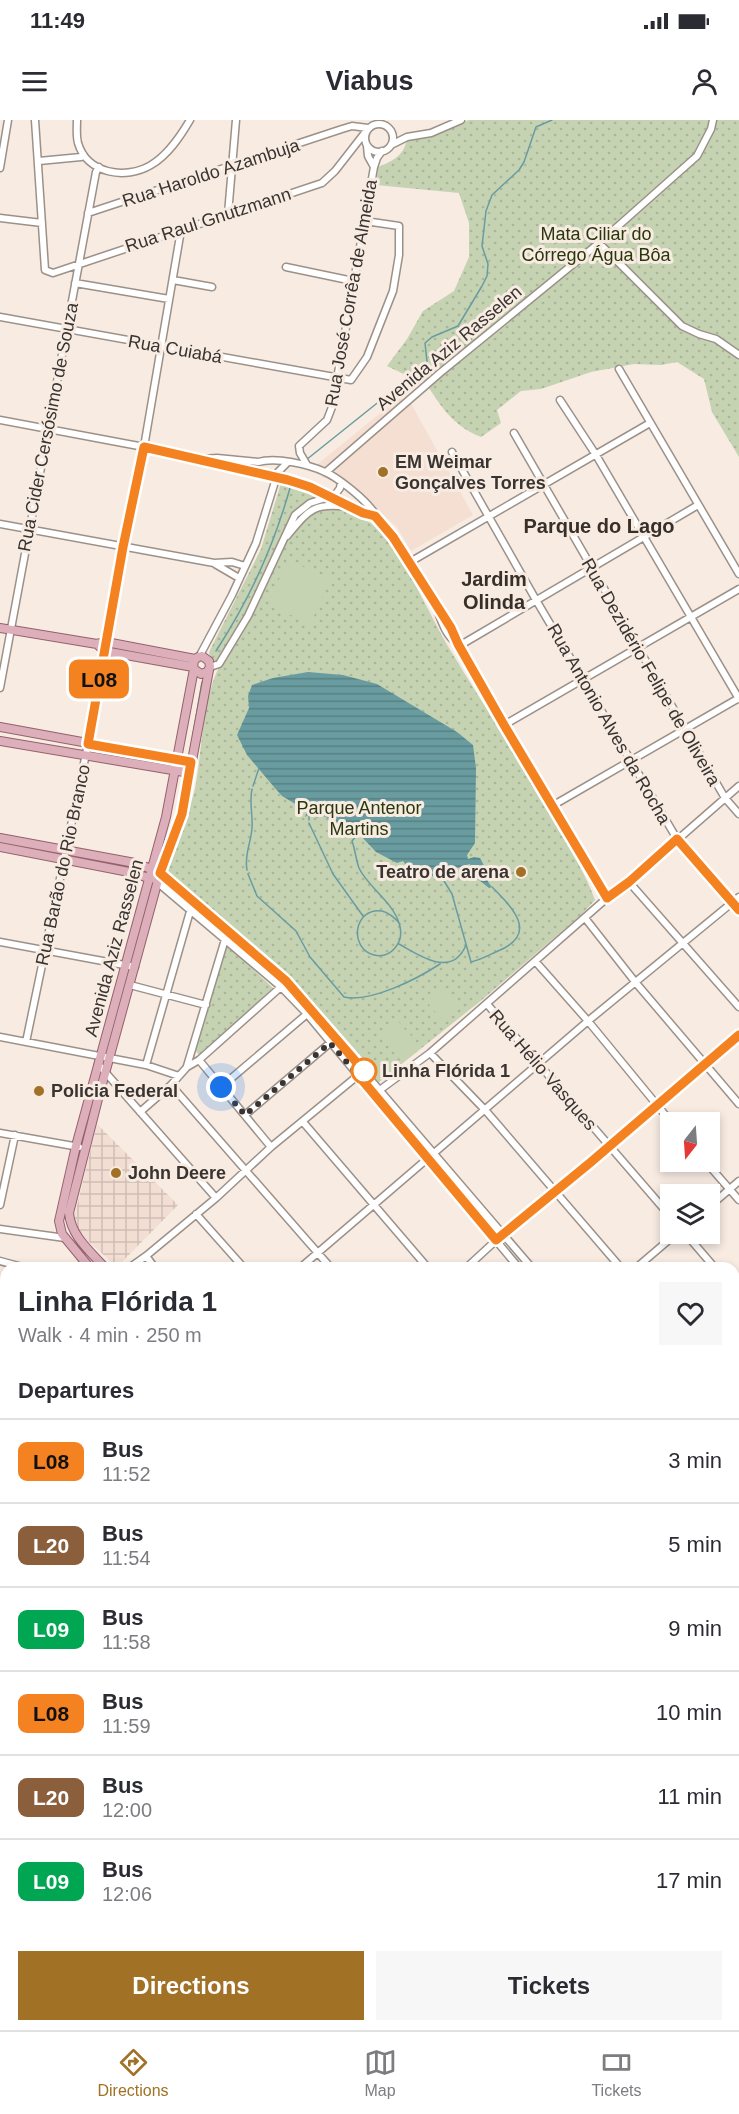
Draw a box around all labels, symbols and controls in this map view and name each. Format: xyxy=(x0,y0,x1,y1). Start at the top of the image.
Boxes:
text: 11:49 xyxy=(30,8,85,33)
icon: menu xyxy=(18,65,51,98)
icon: person xyxy=(688,65,721,98)
text: Viabus xyxy=(325,66,414,96)
street label: Rua Haroldo Azambuja xyxy=(120,135,303,211)
street label: Rua José Corrêa de Almeida xyxy=(321,177,381,408)
street label: Rua Raul Gnutzmann xyxy=(123,184,293,256)
park label: Mata Ciliar do Córrego Água Bôa xyxy=(521,224,672,265)
street label: Avenida Aziz Rasselen xyxy=(373,282,525,414)
street label: Rua Cider Cersósimo de Souza xyxy=(14,300,82,553)
street label: Rua Cuiabá xyxy=(126,331,225,367)
place label: EM Weimar Gonçalves Torres xyxy=(395,452,546,493)
marker: EM Weimar Gonçalves Torres xyxy=(376,465,390,479)
district label: Parque do Lago xyxy=(523,515,675,537)
street label: Rua Dezidério Felipe de Oliveira xyxy=(578,555,725,790)
district label: Jardim Olinda xyxy=(461,568,527,613)
street label: Rua Antonio Alves da Rocha xyxy=(543,620,675,829)
line badge: L08 xyxy=(64,660,134,698)
text: L08 xyxy=(81,668,117,691)
street label: Rua Barão do Rio Branco xyxy=(32,763,94,967)
park label: Parque Antenor Martins xyxy=(296,798,422,839)
street label: Avenida Aziz Rasselen xyxy=(81,857,147,1039)
place label: Teatro de arena xyxy=(376,862,510,882)
marker: Teatro de arena xyxy=(514,865,528,879)
street label: Rua Hélio Vasques xyxy=(485,1006,601,1134)
marker: Linha Flórida 1 xyxy=(351,1058,377,1084)
place label: Linha Flórida 1 xyxy=(382,1061,510,1081)
your location xyxy=(206,1072,236,1102)
place label: Policia Federal xyxy=(51,1081,178,1101)
marker: Policia Federal xyxy=(32,1084,46,1098)
north arrow xyxy=(660,1112,720,1172)
map controls xyxy=(660,1112,720,1244)
place label: John Deere xyxy=(128,1163,226,1183)
marker: John Deere xyxy=(109,1166,123,1180)
button: layers xyxy=(660,1184,720,1244)
button: heart xyxy=(659,1282,722,1345)
text: Linha Flórida 1 xyxy=(18,1286,217,1317)
text: Walk · 4 min · 250 m xyxy=(18,1324,202,1346)
text: Departures xyxy=(18,1378,134,1403)
text: Bus xyxy=(102,1437,144,1462)
text: 3 min xyxy=(668,1448,722,1473)
text: L08 xyxy=(33,1450,69,1473)
text: 11:52 xyxy=(102,1463,151,1485)
text: Bus xyxy=(102,1521,144,1546)
text: 5 min xyxy=(668,1532,722,1557)
text: L20 xyxy=(33,1534,69,1557)
text: 11:54 xyxy=(102,1547,151,1569)
text: Bus xyxy=(102,1605,144,1630)
text: 9 min xyxy=(668,1616,722,1641)
text: L09 xyxy=(33,1618,69,1641)
text: 11:58 xyxy=(102,1631,151,1653)
text: Bus xyxy=(102,1689,144,1714)
text: 10 min xyxy=(656,1700,722,1725)
text: L08 xyxy=(33,1702,69,1725)
text: 11:59 xyxy=(102,1715,151,1737)
text: Bus xyxy=(102,1773,144,1798)
text: 11 min xyxy=(658,1784,722,1809)
text: L20 xyxy=(33,1786,69,1809)
text: 12:00 xyxy=(102,1799,152,1821)
text: Bus xyxy=(102,1857,144,1882)
text: 17 min xyxy=(656,1868,722,1893)
text: L09 xyxy=(33,1870,69,1893)
text: 12:06 xyxy=(102,1883,152,1905)
button: Directions xyxy=(18,1951,364,2020)
button: Tickets xyxy=(376,1951,722,2020)
tab: Directions xyxy=(97,2046,169,2100)
tab: Map xyxy=(364,2046,397,2100)
tab: Tickets xyxy=(591,2046,642,2100)

